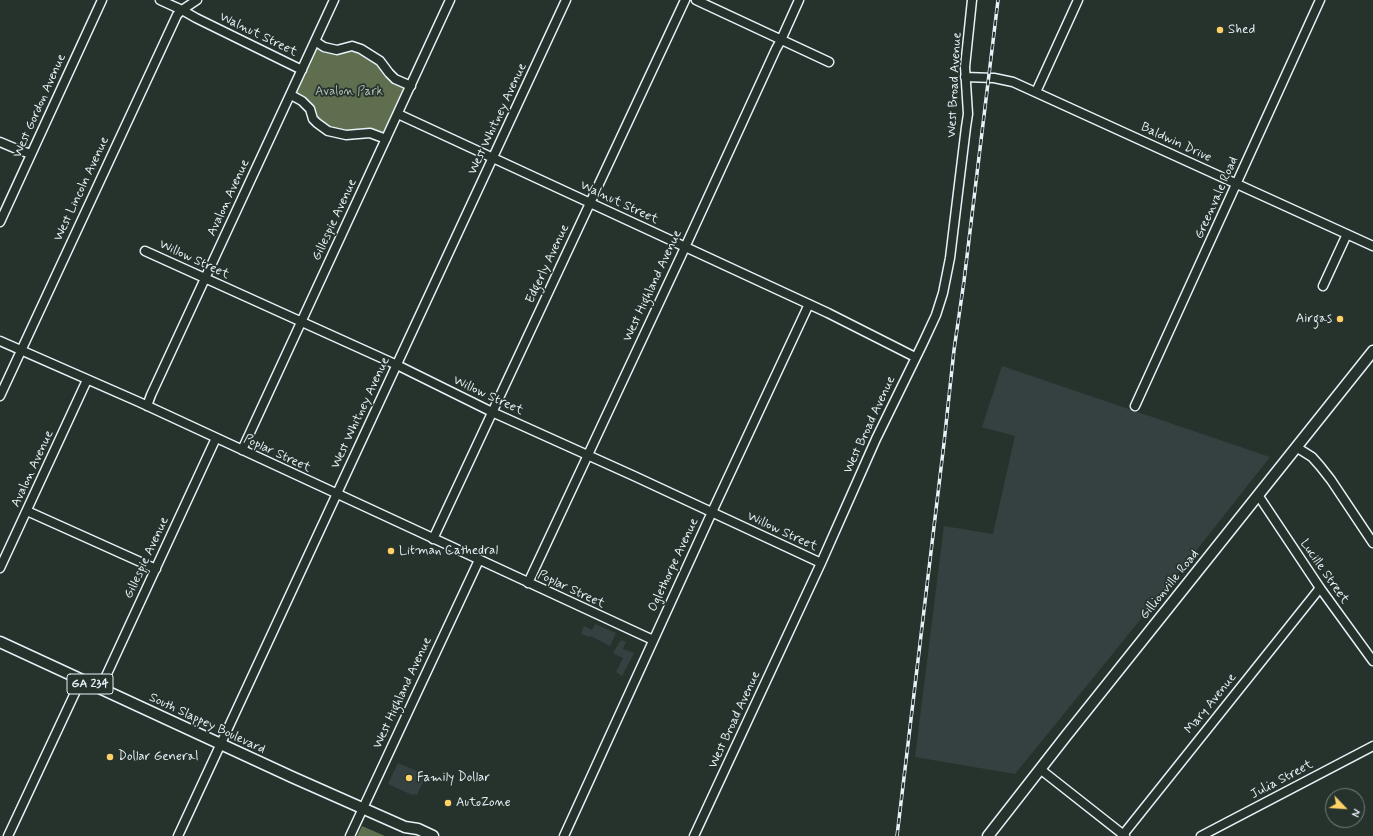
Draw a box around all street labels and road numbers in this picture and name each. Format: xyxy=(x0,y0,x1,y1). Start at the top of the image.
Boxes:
street label: Walnut Street xyxy=(217,9,299,61)
street label: West Broad Avenue xyxy=(944,32,966,138)
street label: West Gordon Avenue xyxy=(10,52,70,160)
street label: West Whitney Avenue xyxy=(465,61,531,177)
street label: Baldwin Drive xyxy=(1138,120,1214,166)
street label: West Lincoln Avenue xyxy=(51,134,113,244)
street label: Greenvale Road xyxy=(1192,154,1242,242)
street label: Avalon Avenue xyxy=(204,157,254,239)
street label: Gillespie Avenue xyxy=(309,177,361,263)
street label: Walnut Street xyxy=(577,178,661,228)
street label: Edgerly Avenue xyxy=(523,222,573,306)
street label: West Highland Avenue xyxy=(620,228,686,344)
street label: Willow Street xyxy=(156,237,232,283)
street label: West Whitney Avenue xyxy=(328,355,394,471)
street label: Willow Street xyxy=(450,373,526,419)
street label: West Broad Avenue xyxy=(841,374,899,476)
street label: Avalon Avenue xyxy=(8,428,58,510)
street label: Poplar Street xyxy=(241,432,313,476)
street label: Willow Street xyxy=(744,509,820,555)
street label: Gillespie Avenue xyxy=(121,515,173,601)
street label: Oglethorpe Avenue xyxy=(645,516,703,614)
street label: Lucille Street xyxy=(1296,537,1352,607)
street label: Gillionville Road xyxy=(1137,547,1203,623)
street label: Poplar Street xyxy=(535,568,607,612)
street label: West Highland Avenue xyxy=(370,635,436,751)
street label: West Broad Avenue xyxy=(706,669,764,771)
street label: Mary Avenue xyxy=(1182,670,1240,738)
road number: GA 234 xyxy=(67,674,113,694)
street label: South Slappey Boulevard xyxy=(146,690,268,758)
street label: Julia Street xyxy=(1248,757,1316,803)

